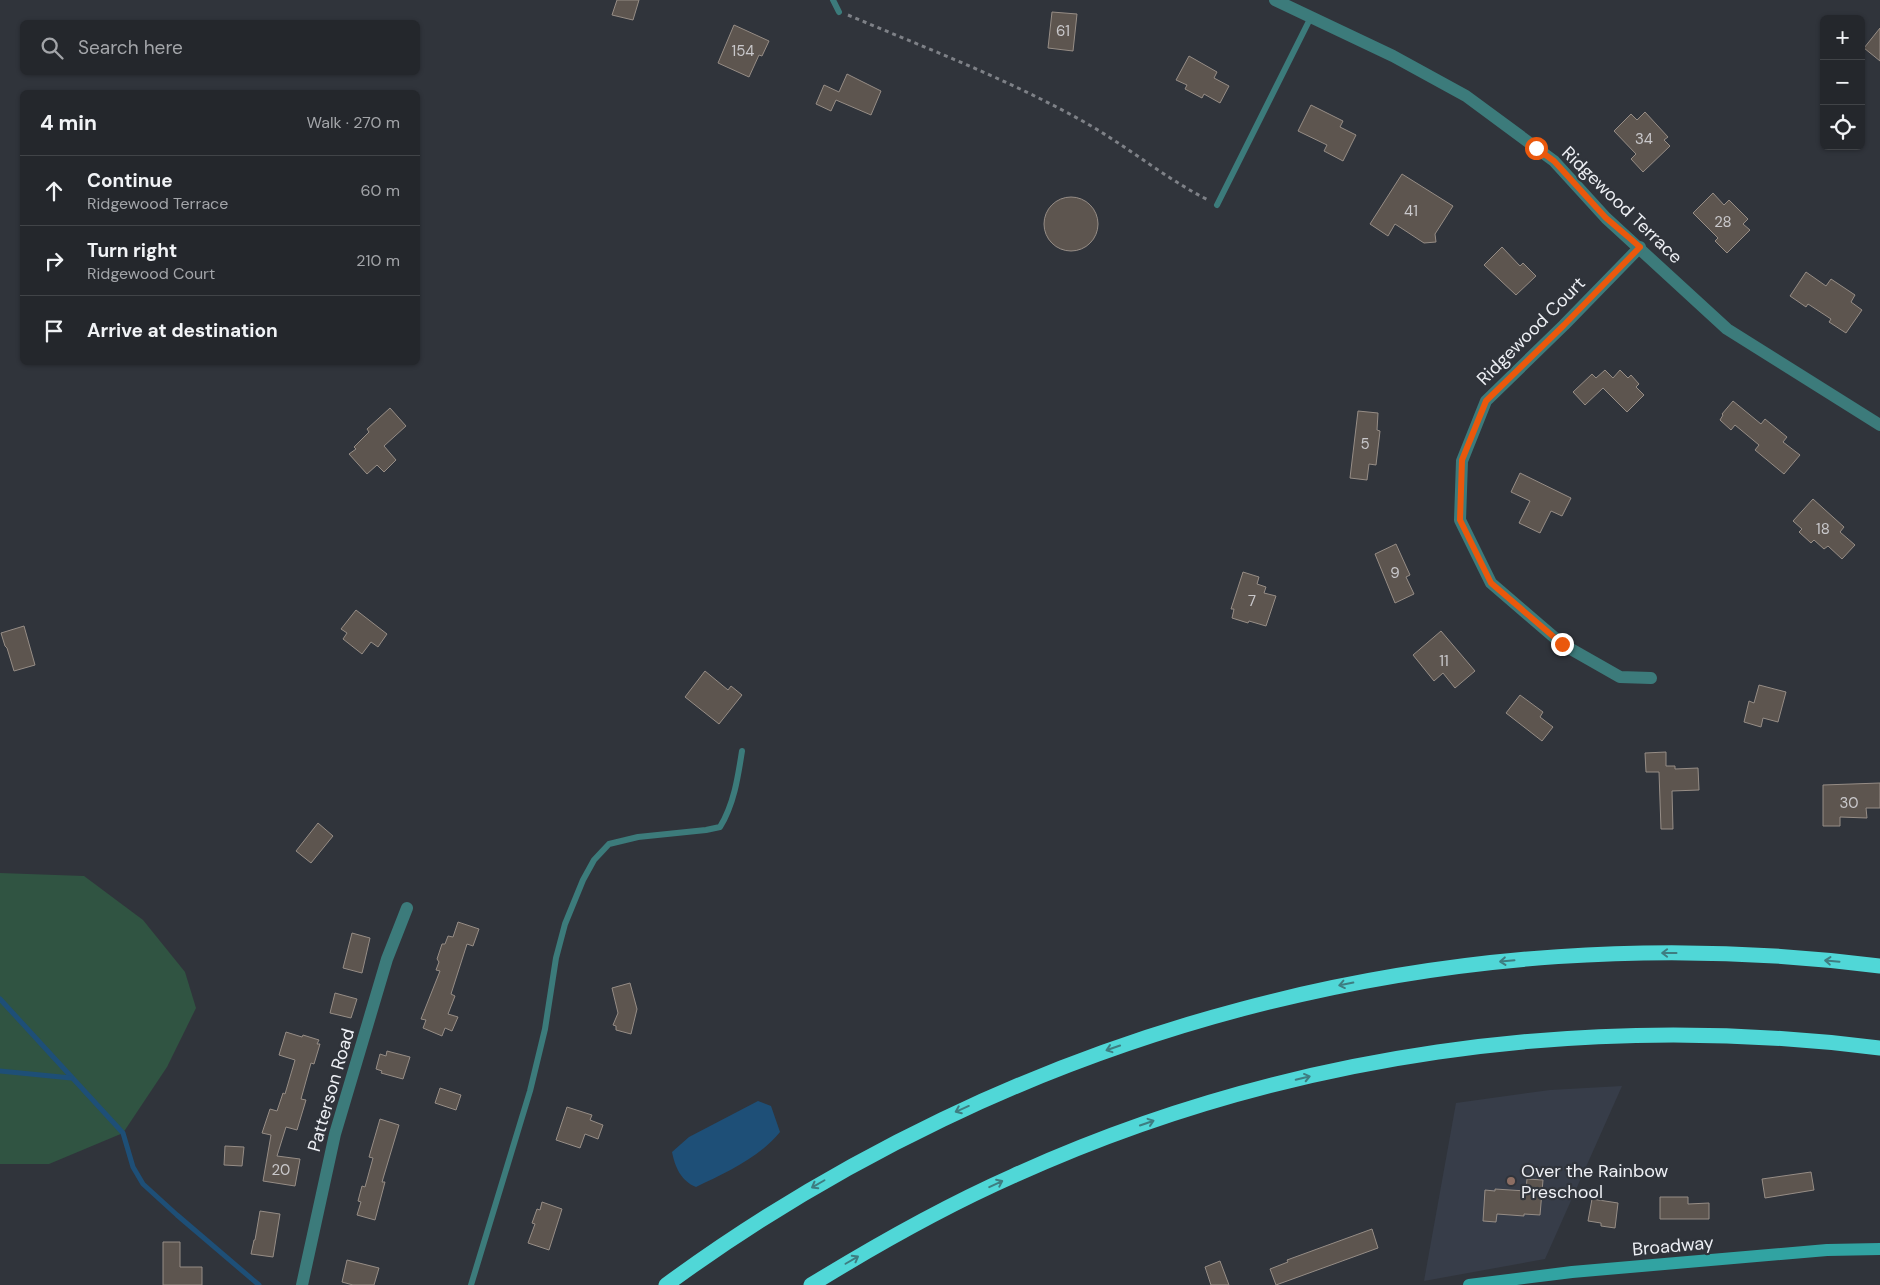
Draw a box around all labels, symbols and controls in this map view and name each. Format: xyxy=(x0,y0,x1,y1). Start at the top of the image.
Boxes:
map controls xyxy=(1820,15,1865,150)
button: + xyxy=(1820,15,1865,60)
search box xyxy=(20,20,420,75)
house number: 61 xyxy=(1056,21,1070,41)
icon: search xyxy=(38,34,66,62)
text: Search here xyxy=(78,35,183,60)
house number: 154 xyxy=(732,41,754,61)
button: − xyxy=(1820,60,1865,105)
button: locate xyxy=(1820,105,1865,150)
text: 4 min xyxy=(40,109,97,137)
text: Walk · 270 m xyxy=(307,112,400,133)
house number: 34 xyxy=(1635,129,1653,149)
route start xyxy=(1525,137,1548,160)
street label: Ridgewood Terrace xyxy=(1556,141,1688,269)
text: Continue xyxy=(87,168,173,193)
icon: ahead xyxy=(40,177,68,205)
text: 60 m xyxy=(360,180,400,201)
text: Ridgewood Terrace xyxy=(87,193,228,214)
house number: 41 xyxy=(1404,201,1418,221)
house number: 28 xyxy=(1714,212,1732,232)
text: Turn right xyxy=(87,238,177,263)
icon: right xyxy=(40,247,68,275)
text: 210 m xyxy=(356,250,400,271)
text: Ridgewood Court xyxy=(87,263,215,284)
street label: Ridgewood Court xyxy=(1472,272,1590,390)
icon: arrive xyxy=(40,317,68,345)
text: Arrive at destination xyxy=(87,318,278,343)
house number: 5 xyxy=(1360,434,1370,454)
house number: 18 xyxy=(1816,519,1830,539)
house number: 9 xyxy=(1390,563,1400,583)
house number: 7 xyxy=(1248,591,1256,611)
route end xyxy=(1551,633,1574,656)
house number: 11 xyxy=(1439,651,1449,671)
house number: 30 xyxy=(1839,793,1859,813)
one-way arrow xyxy=(1662,948,1678,958)
one-way arrow xyxy=(1499,956,1515,966)
one-way arrow xyxy=(1824,956,1840,965)
one-way arrow xyxy=(1339,980,1355,990)
street label: Patterson Road xyxy=(302,1026,360,1154)
one-way arrow xyxy=(1106,1044,1121,1053)
one-way arrow xyxy=(1294,1073,1310,1082)
one-way arrow xyxy=(955,1105,970,1115)
one-way arrow xyxy=(1138,1118,1154,1127)
place label: Over the Rainbow Preschool xyxy=(1521,1159,1669,1204)
house number: 20 xyxy=(272,1160,290,1180)
marker: Over the Rainbow Preschool xyxy=(1505,1175,1517,1187)
one-way arrow xyxy=(988,1178,1003,1188)
one-way arrow xyxy=(812,1180,826,1190)
street label: Broadway xyxy=(1631,1230,1715,1262)
one-way arrow xyxy=(845,1254,859,1264)

